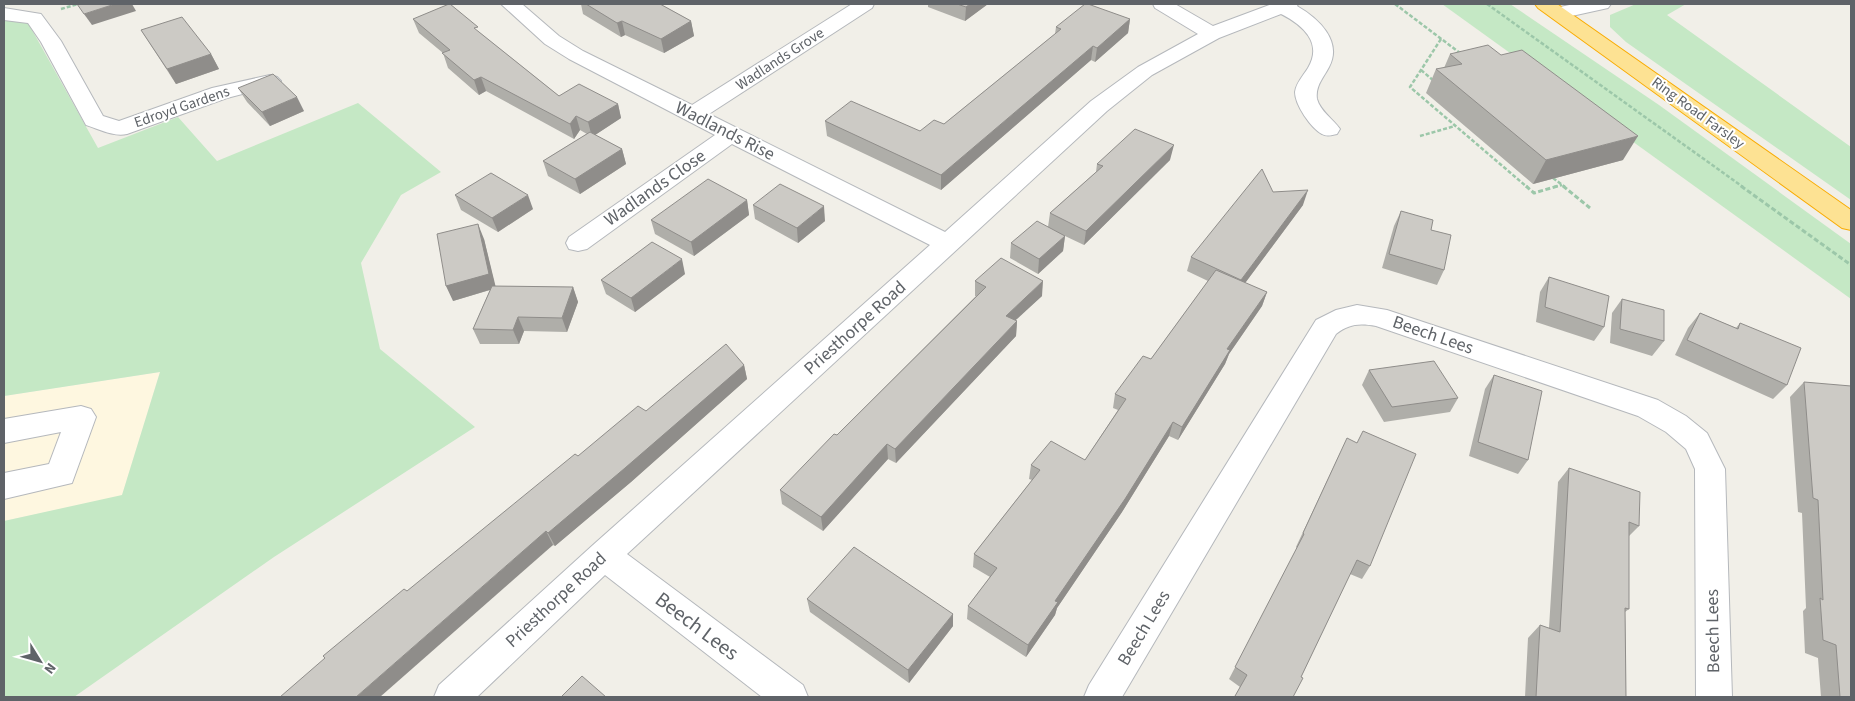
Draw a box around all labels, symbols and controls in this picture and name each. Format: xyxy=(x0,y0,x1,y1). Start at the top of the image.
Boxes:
street label: Wadlands Grove xyxy=(732,23,828,95)
street label: Ring Road Farsley xyxy=(1647,72,1749,154)
street label: Edroyd Gardens xyxy=(131,81,233,133)
street label: Wadlands Rise xyxy=(671,95,779,167)
street label: Wadlands Close xyxy=(599,144,711,232)
street label: Priesthorpe Road xyxy=(798,275,912,381)
street label: Beech Lees xyxy=(1389,310,1477,360)
street label: Priesthorpe Road xyxy=(500,547,612,653)
street label: Beech Lees xyxy=(649,585,745,668)
street label: Beech Lees xyxy=(1112,586,1176,670)
street label: Beech Lees xyxy=(1700,589,1726,673)
north arrow xyxy=(15,636,65,686)
text: N xyxy=(39,658,60,678)

